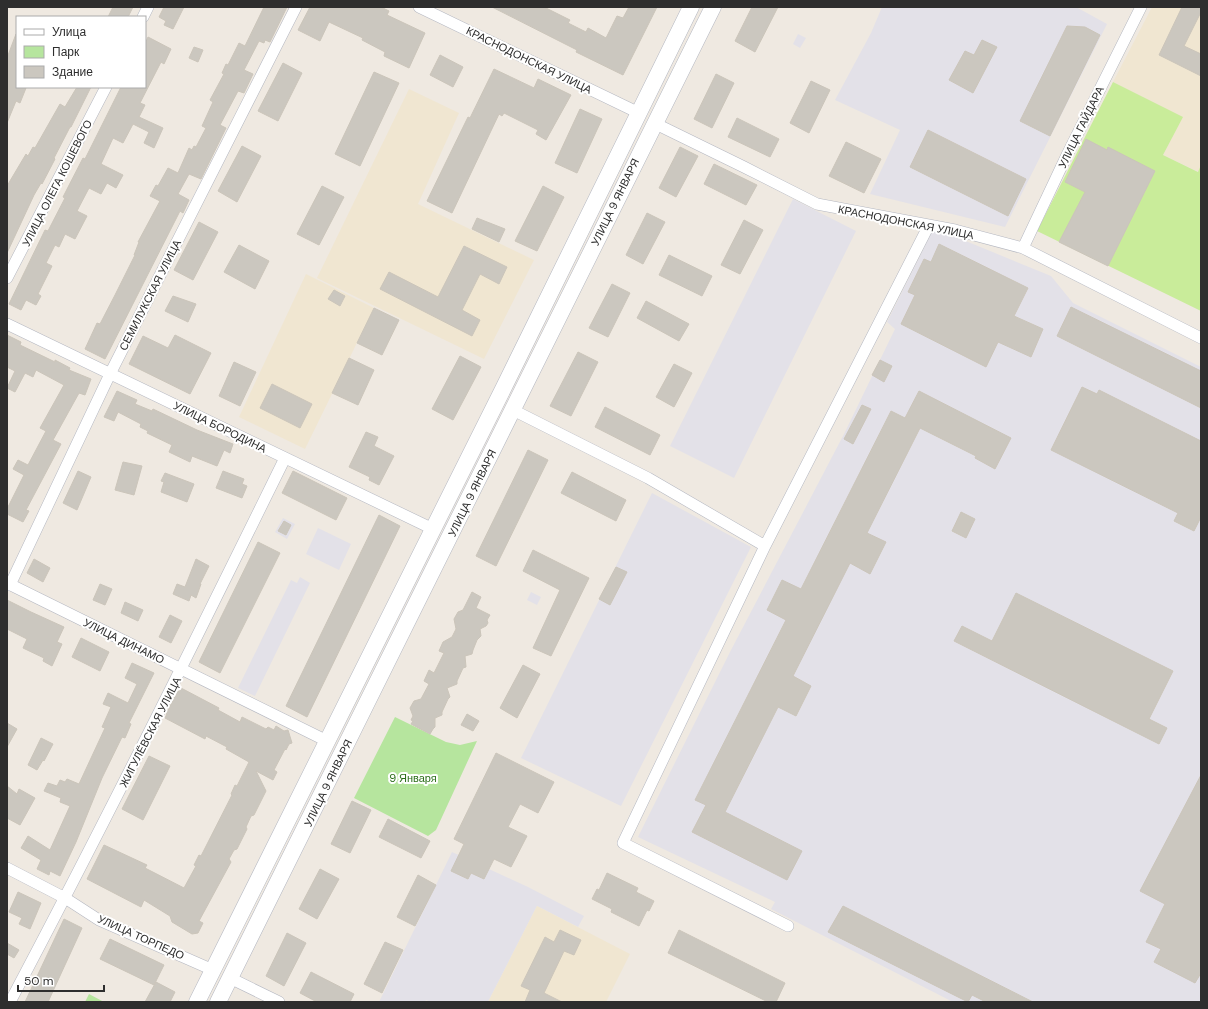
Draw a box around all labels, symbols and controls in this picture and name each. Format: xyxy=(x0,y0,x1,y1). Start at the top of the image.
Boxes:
legend xyxy=(16,16,146,88)
street label: КРАСНОДОНСКАЯ УЛИЦА xyxy=(464,23,595,97)
text: Улица xyxy=(52,24,86,40)
text: Парк xyxy=(52,44,80,60)
text: Здание xyxy=(52,64,93,80)
street label: УЛИЦА ГАЙДАРА xyxy=(1055,83,1107,170)
street label: УЛИЦА ОЛЕГА КОШЕВОГО xyxy=(19,117,95,249)
street label: УЛИЦА 9 ЯНВАРЯ xyxy=(588,156,642,248)
street label: КРАСНОДОНСКАЯ УЛИЦА xyxy=(837,202,976,242)
street label: СЕМИЛУКСКАЯ УЛИЦА xyxy=(116,237,184,353)
street label: УЛИЦА БОРОДИНА xyxy=(171,398,269,456)
street label: УЛИЦА 9 ЯНВАРЯ xyxy=(445,447,499,539)
street label: УЛИЦА ДИНАМО xyxy=(81,615,167,667)
street label: ЖИГУЛЁВСКАЯ УЛИЦА xyxy=(116,674,184,790)
street label: УЛИЦА 9 ЯНВАРЯ xyxy=(301,737,355,829)
park label: 9 Января xyxy=(389,771,437,785)
street label: УЛИЦА ТОРПЕДО xyxy=(95,912,187,963)
scale bar xyxy=(18,967,104,993)
text: 50 m xyxy=(24,973,53,989)

